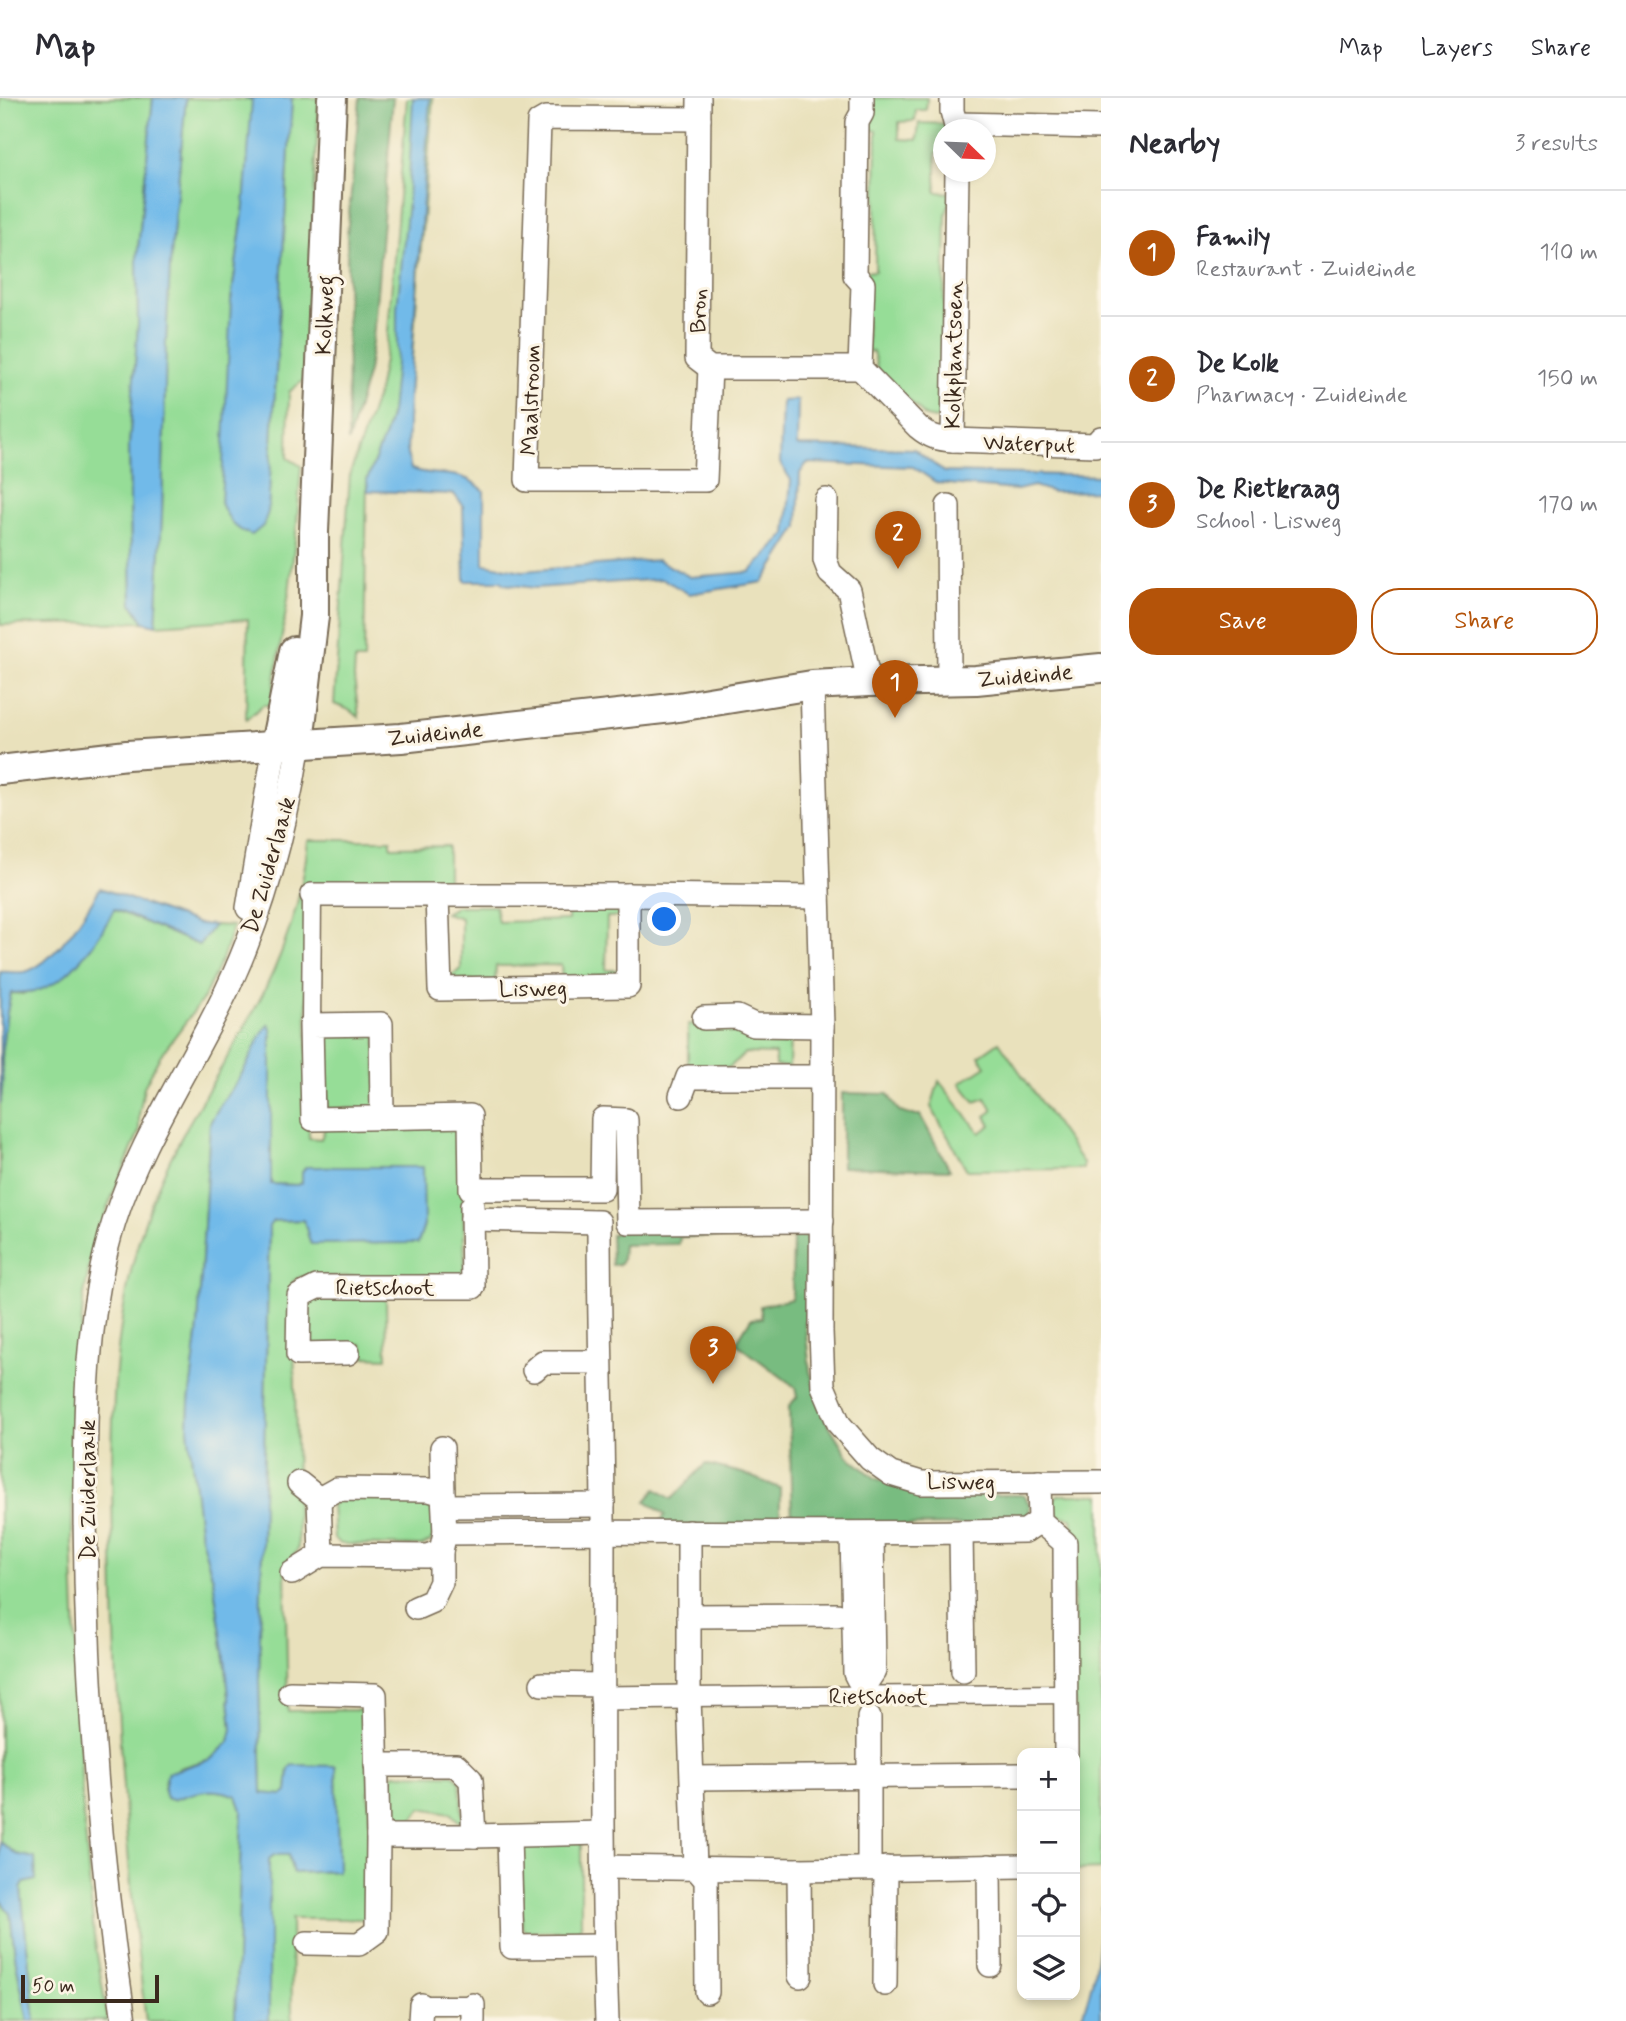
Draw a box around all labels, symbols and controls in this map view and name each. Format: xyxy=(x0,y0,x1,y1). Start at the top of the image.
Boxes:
text: Map xyxy=(35,26,95,70)
text: Map xyxy=(1339,33,1383,64)
text: Layers xyxy=(1421,33,1493,64)
text: Share xyxy=(1531,33,1591,64)
north arrow xyxy=(933,119,996,182)
text: Nearby xyxy=(1129,124,1220,163)
text: 3 results xyxy=(1515,129,1598,159)
text: Family xyxy=(1196,221,1271,255)
text: 1 xyxy=(1147,238,1157,268)
text: 110 m xyxy=(1539,238,1598,268)
text: Restaurant · Zuideinde xyxy=(1196,255,1416,285)
street label: Kolkweg xyxy=(310,275,344,356)
street label: Kolkplantsoen xyxy=(939,281,971,429)
street label: Bron xyxy=(685,289,715,333)
street label: Maalstroom xyxy=(515,344,549,456)
text: De Kolk xyxy=(1196,347,1279,381)
text: 2 xyxy=(1146,364,1158,394)
text: 150 m xyxy=(1537,364,1598,394)
text: Pharmacy · Zuideinde xyxy=(1196,381,1408,411)
street label: Waterput xyxy=(982,428,1075,462)
text: De Rietkraag xyxy=(1196,473,1340,507)
text: 3 xyxy=(1147,490,1157,520)
text: 170 m xyxy=(1538,490,1598,520)
text: School · Lisweg xyxy=(1196,507,1341,537)
pin: 2 xyxy=(875,511,921,569)
button: Save xyxy=(1129,588,1357,655)
button: Share xyxy=(1371,588,1598,655)
street label: Zuideinde xyxy=(976,658,1074,696)
pin: 1 xyxy=(872,660,918,718)
street label: Zuideinde xyxy=(386,715,484,755)
street label: De Zuiderlaaik xyxy=(236,794,304,937)
your location xyxy=(647,902,681,936)
street label: Lisweg xyxy=(499,974,567,1006)
street label: Rietschoot xyxy=(335,1274,435,1304)
pin: 3 xyxy=(690,1326,736,1384)
street label: De Zuiderlaaik xyxy=(74,1420,104,1560)
street label: Lisweg xyxy=(927,1467,995,1499)
street label: Rietschoot xyxy=(828,1683,928,1713)
map controls xyxy=(1017,1748,1080,2000)
button: + xyxy=(1017,1748,1080,1811)
button: − xyxy=(1017,1811,1080,1874)
button: locate xyxy=(1017,1874,1080,1937)
button: layers xyxy=(1017,1937,1080,2000)
scale bar xyxy=(21,1972,159,2004)
text: 50 m xyxy=(32,1974,75,1999)

